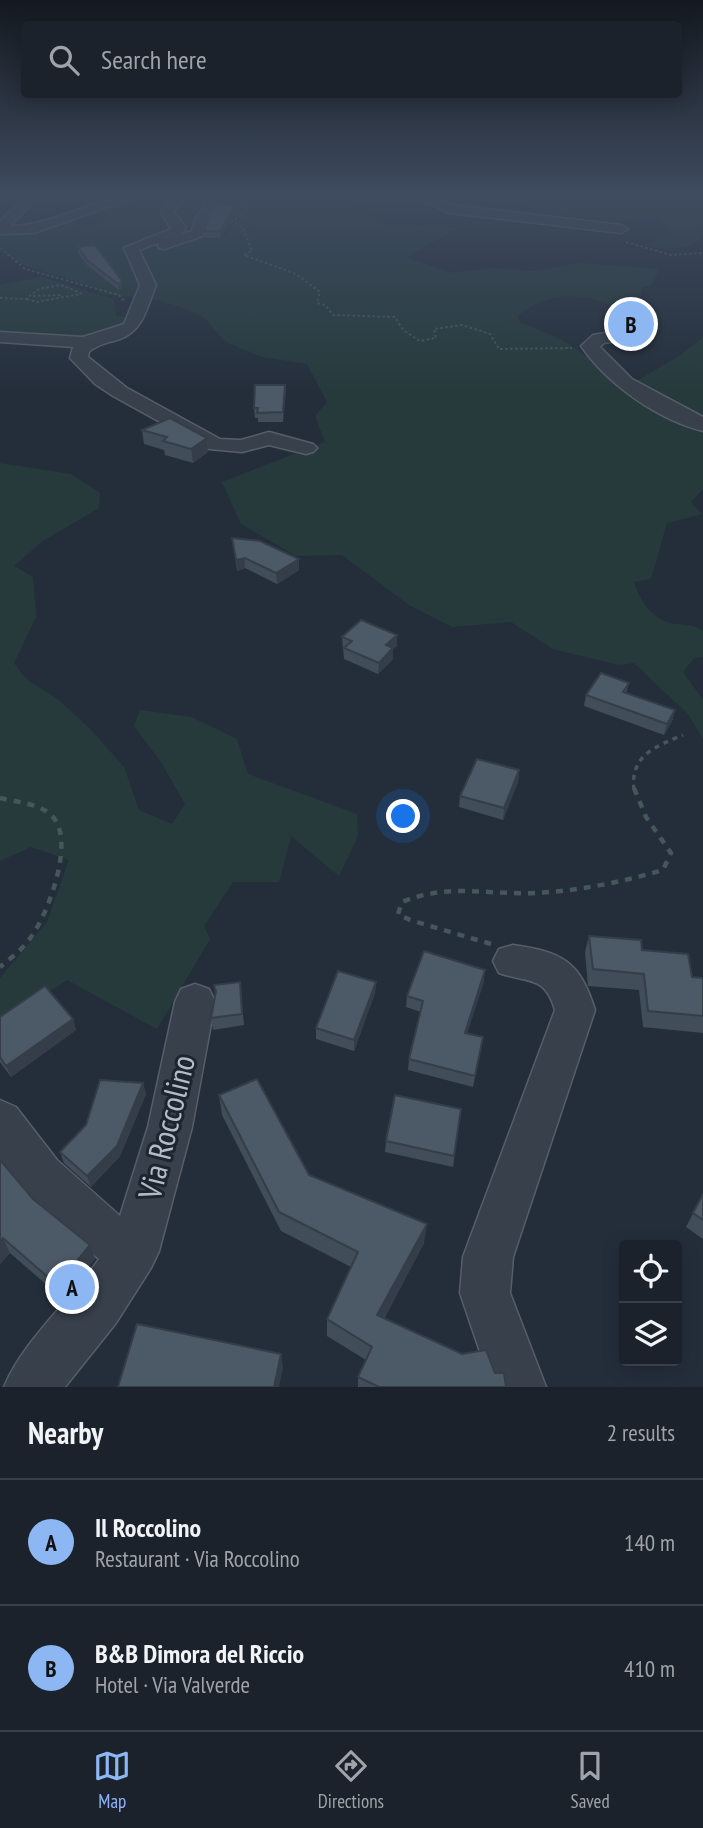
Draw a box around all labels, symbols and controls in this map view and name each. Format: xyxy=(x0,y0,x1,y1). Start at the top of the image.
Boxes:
search box xyxy=(21,21,682,98)
icon: search xyxy=(45,41,83,79)
text: Search here xyxy=(101,43,207,76)
pin: B xyxy=(608,298,654,350)
your location xyxy=(386,799,420,833)
street label: Via Roccolino xyxy=(128,1051,204,1204)
map controls xyxy=(619,1240,682,1366)
button: locate xyxy=(619,1240,682,1303)
pin: A xyxy=(49,1261,95,1313)
button: layers xyxy=(619,1303,682,1366)
text: Nearby xyxy=(28,1413,103,1452)
text: 2 results xyxy=(607,1418,675,1447)
text: Il Roccolino xyxy=(95,1511,201,1544)
text: A xyxy=(45,1528,57,1557)
text: 140 m xyxy=(624,1528,675,1557)
text: Restaurant · Via Roccolino xyxy=(95,1544,300,1573)
text: B&B Dimora del Riccio xyxy=(95,1637,304,1670)
text: B xyxy=(45,1654,57,1683)
text: 410 m xyxy=(624,1654,675,1683)
text: Hotel · Via Valverde xyxy=(95,1670,250,1699)
tab: Map xyxy=(93,1747,131,1813)
tab: Directions xyxy=(318,1747,384,1813)
tab: Saved xyxy=(571,1747,610,1813)

